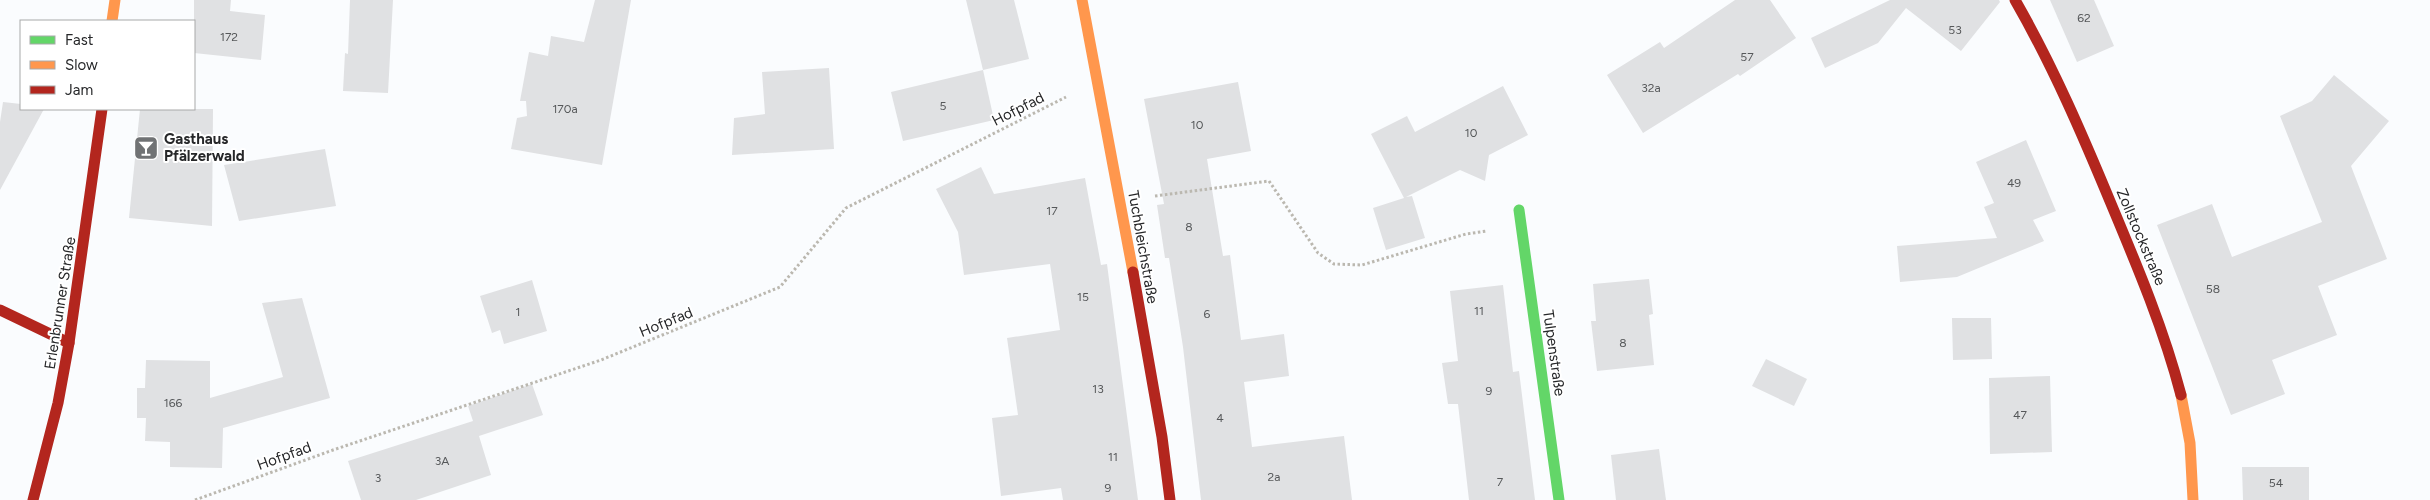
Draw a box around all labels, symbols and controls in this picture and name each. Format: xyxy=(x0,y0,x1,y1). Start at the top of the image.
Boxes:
house number: 62 xyxy=(2077,11,2091,25)
legend xyxy=(20,20,195,110)
house number: 53 xyxy=(1948,23,1962,37)
house number: 172 xyxy=(220,30,238,44)
text: Fast xyxy=(65,31,94,49)
house number: 57 xyxy=(1740,50,1754,64)
text: Slow xyxy=(65,56,98,74)
text: Jam xyxy=(65,81,93,99)
house number: 32a xyxy=(1641,81,1661,95)
street label: Hofpfad xyxy=(989,88,1047,130)
house number: 5 xyxy=(940,99,947,113)
house number: 170a xyxy=(552,102,578,116)
house number: 10 xyxy=(1191,118,1204,132)
house number: 10 xyxy=(1465,126,1478,140)
place label: Gasthaus Pfälzerwald xyxy=(164,130,245,165)
bar icon: Gasthaus Pfälzerwald xyxy=(133,135,159,161)
house number: 49 xyxy=(2007,176,2021,190)
street label: Zollstockstraße xyxy=(2112,186,2170,288)
street label: Tuchbleichstraße xyxy=(1124,189,1162,305)
house number: 17 xyxy=(1046,204,1058,218)
house number: 8 xyxy=(1185,220,1193,234)
street label: Erlenbrunner Straße xyxy=(41,235,79,371)
house number: 58 xyxy=(2206,282,2220,296)
house number: 15 xyxy=(1077,290,1089,304)
street label: Hofpfad xyxy=(637,303,695,341)
house number: 11 xyxy=(1474,304,1484,318)
house number: 1 xyxy=(516,305,520,319)
house number: 6 xyxy=(1204,307,1211,321)
street label: Tulpenstraße xyxy=(1539,309,1569,397)
house number: 8 xyxy=(1619,336,1627,350)
house number: 13 xyxy=(1092,382,1104,396)
house number: 9 xyxy=(1486,384,1493,398)
house number: 166 xyxy=(164,396,182,410)
house number: 47 xyxy=(2013,408,2027,422)
house number: 4 xyxy=(1216,411,1224,425)
street label: Hofpfad xyxy=(254,438,314,474)
house number: 11 xyxy=(1108,450,1118,464)
house number: 3A xyxy=(435,454,449,468)
house number: 2a xyxy=(1268,470,1280,484)
house number: 3 xyxy=(375,471,381,485)
house number: 7 xyxy=(1497,475,1504,489)
house number: 54 xyxy=(2269,476,2284,490)
house number: 9 xyxy=(1105,481,1112,495)

